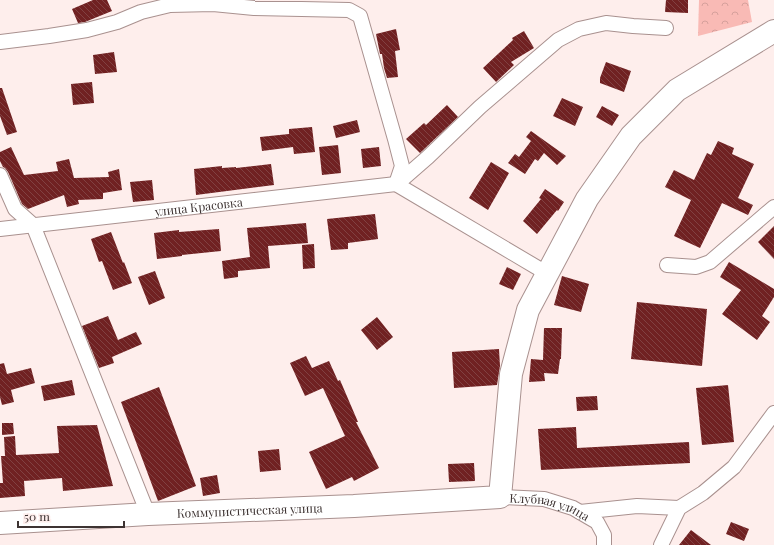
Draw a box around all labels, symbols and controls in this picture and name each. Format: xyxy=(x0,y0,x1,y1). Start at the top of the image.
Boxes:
street label: улица Красовка xyxy=(153,193,244,219)
street label: Клубная улица xyxy=(509,489,593,524)
street label: Коммунистическая улица xyxy=(176,499,323,521)
scale bar xyxy=(18,503,124,529)
text: 50 m xyxy=(24,508,50,524)

